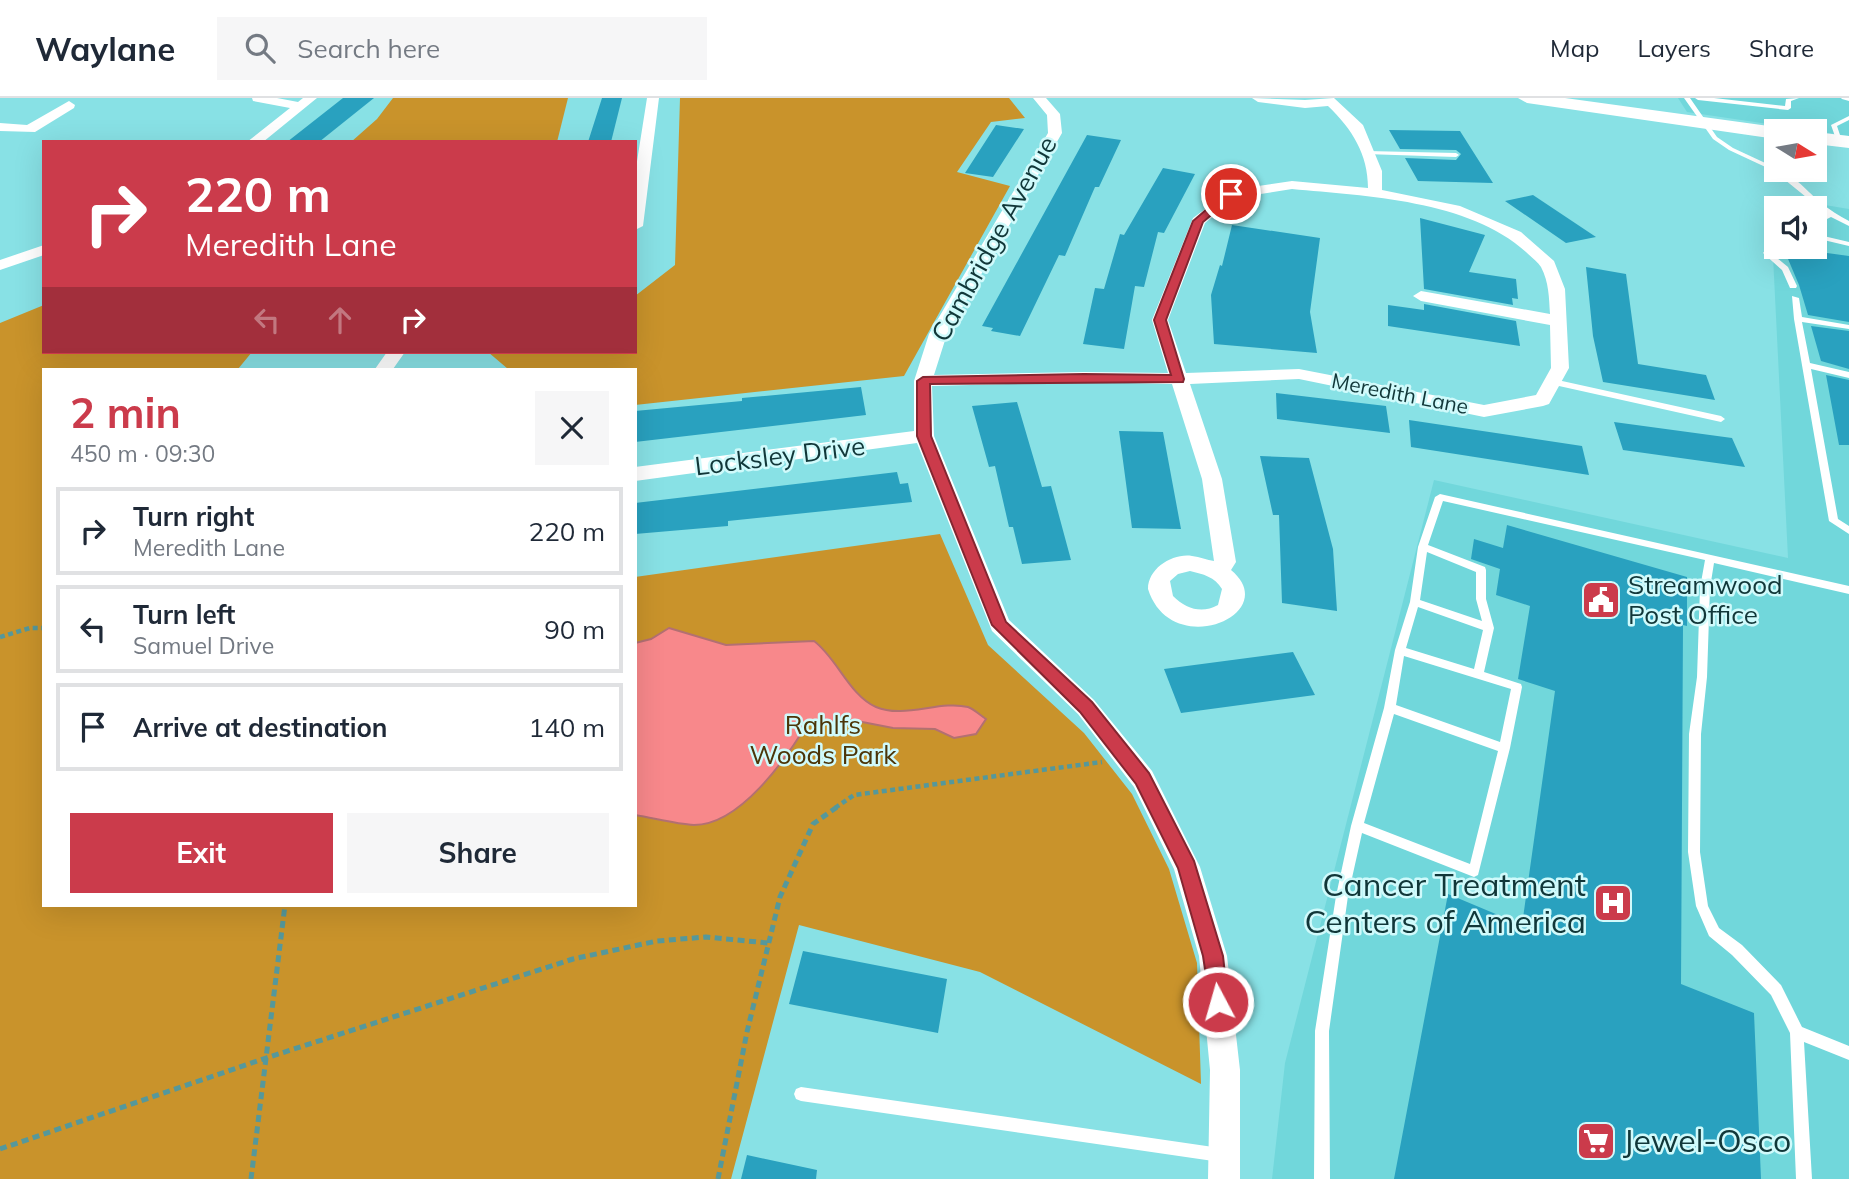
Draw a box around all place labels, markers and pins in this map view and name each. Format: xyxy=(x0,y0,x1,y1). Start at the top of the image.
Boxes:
pin xyxy=(1201,164,1261,224)
place label: Streamwood Post Office xyxy=(1628,568,1783,631)
public building icon: Streamwood Post Office xyxy=(1580,579,1622,621)
place label: Cancer Treatment Centers of America xyxy=(1304,864,1586,941)
hospital icon: Cancer Treatment Centers of America xyxy=(1592,882,1634,924)
supermarket icon: Jewel-Osco xyxy=(1575,1120,1617,1162)
place label: Jewel-Osco xyxy=(1623,1120,1791,1160)

